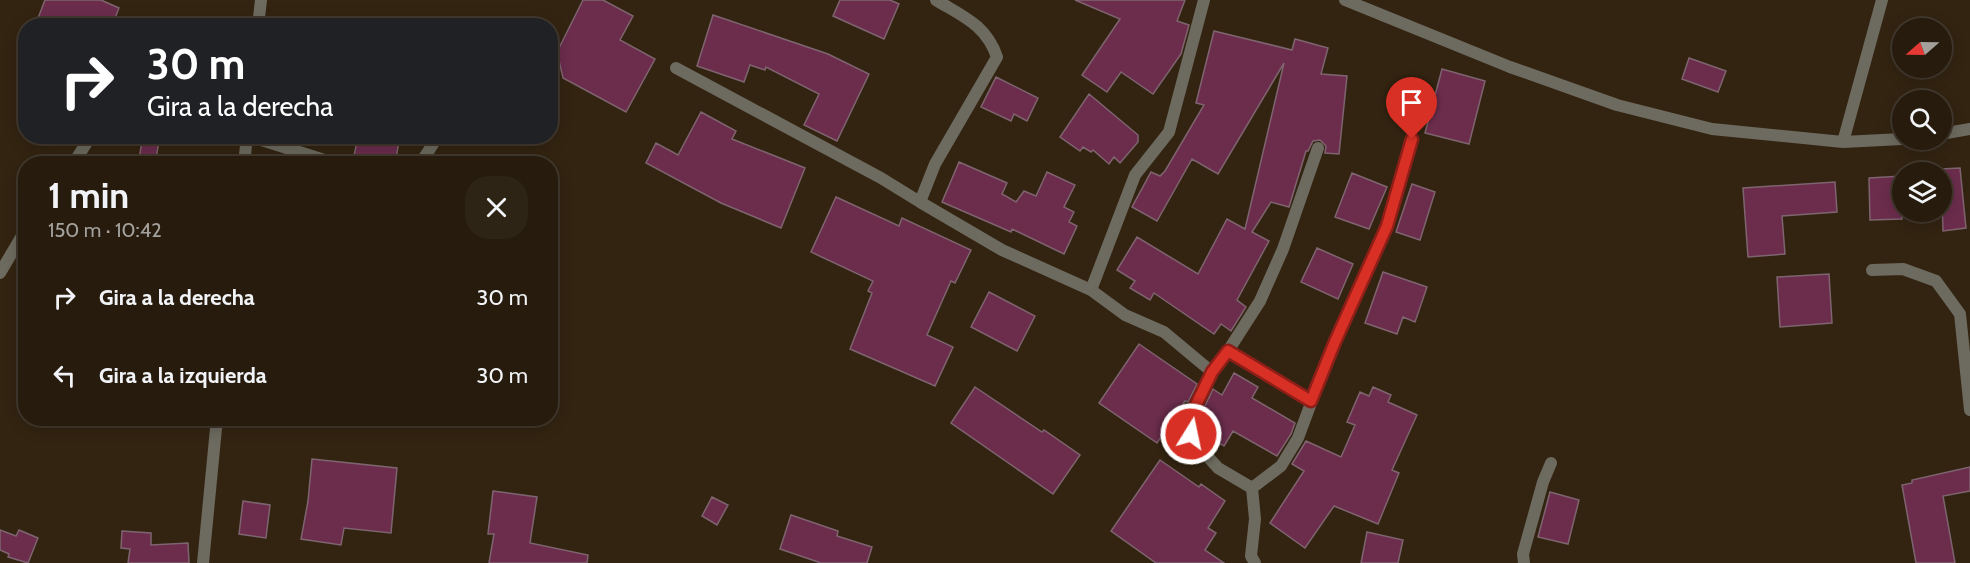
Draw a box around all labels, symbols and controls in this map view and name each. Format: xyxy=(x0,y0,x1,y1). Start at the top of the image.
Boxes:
north arrow xyxy=(1892,18,1952,78)
map controls xyxy=(1892,18,1952,222)
text: 30 m xyxy=(147,38,245,90)
icon: right xyxy=(48,42,126,120)
pin xyxy=(1386,77,1437,139)
icon: arrive xyxy=(1395,86,1428,119)
text: Gira a la derecha xyxy=(147,90,333,123)
button: search xyxy=(1892,90,1952,150)
button: layers xyxy=(1892,162,1952,222)
text: 1 min xyxy=(48,173,129,217)
button: close xyxy=(465,176,528,239)
text: 150 m · 10:42 xyxy=(48,218,162,242)
icon: right xyxy=(48,281,81,314)
text: Gira a la derecha xyxy=(99,284,255,311)
text: 30 m xyxy=(476,284,528,311)
icon: left xyxy=(48,359,81,392)
text: Gira a la izquierda xyxy=(99,362,267,389)
text: 30 m xyxy=(476,362,528,389)
position arrow xyxy=(1159,402,1223,466)

